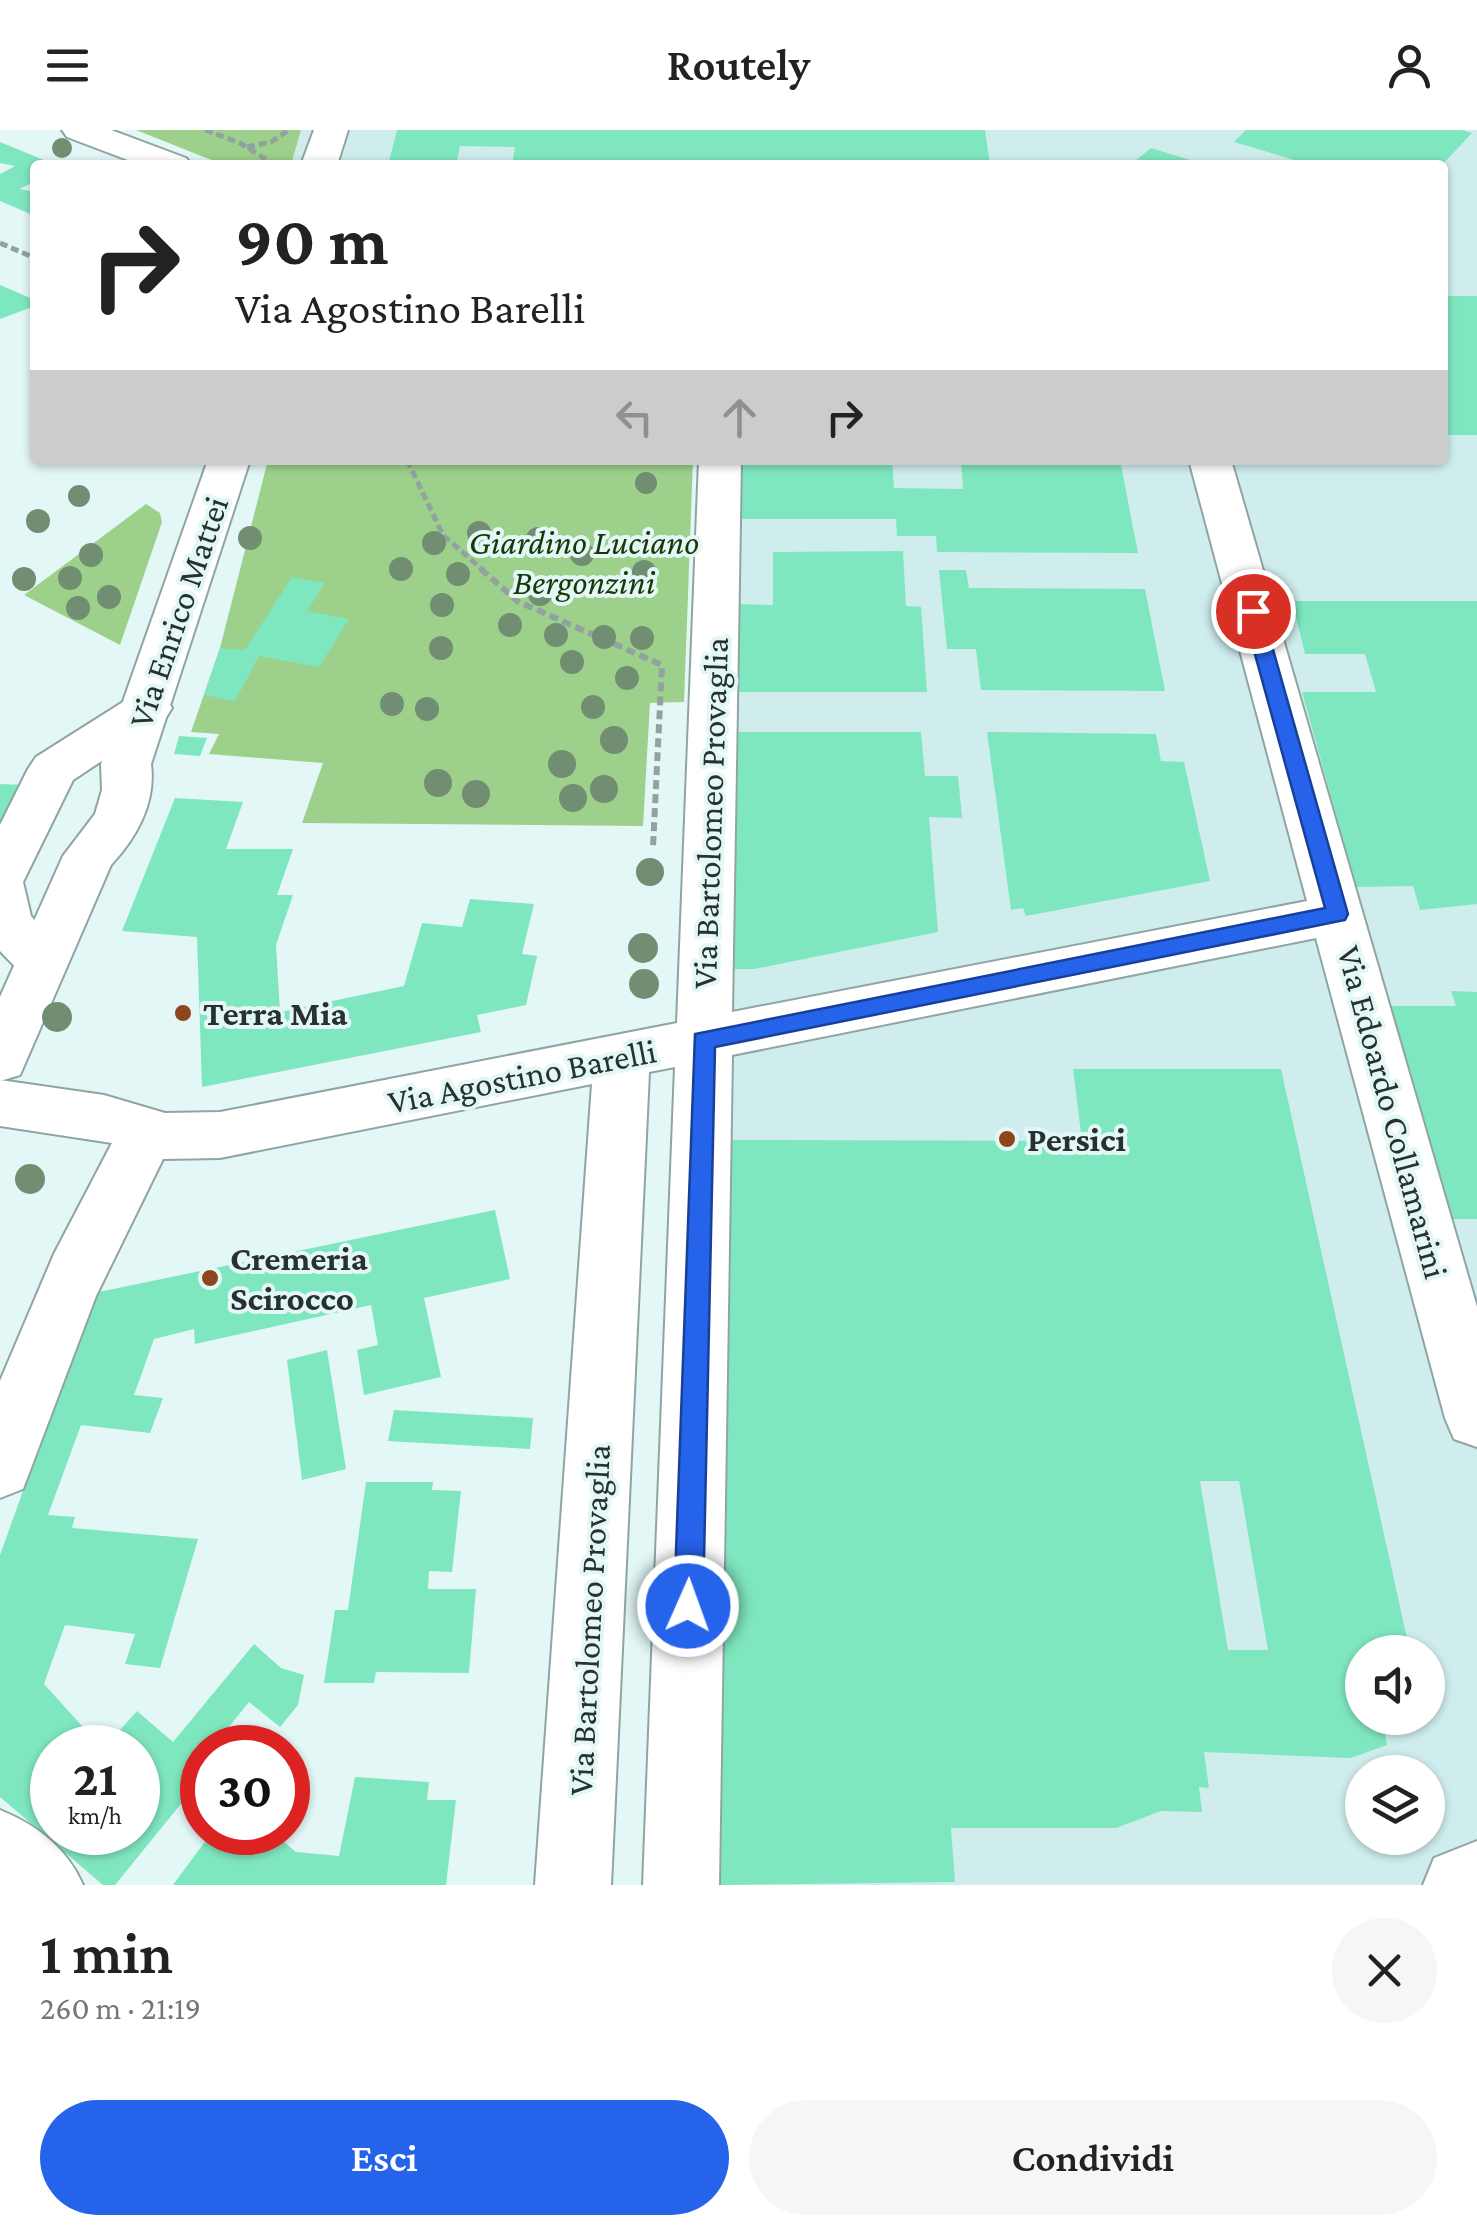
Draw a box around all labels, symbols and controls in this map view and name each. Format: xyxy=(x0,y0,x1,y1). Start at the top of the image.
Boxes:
icon: menu xyxy=(40,38,95,93)
icon: person xyxy=(1382,38,1437,93)
text: Routely xyxy=(667,40,810,90)
icon: right xyxy=(70,200,200,330)
text: 90 m xyxy=(235,201,388,279)
text: Via Agostino Barelli xyxy=(235,283,585,333)
icon: left xyxy=(607,390,662,445)
icon: ahead xyxy=(712,390,767,445)
icon: right xyxy=(817,390,872,445)
street label: Via Enrico Mattei xyxy=(121,492,236,733)
park label: Giardino Luciano Bergonzini xyxy=(469,523,699,602)
pin xyxy=(1211,569,1296,654)
icon: arrive xyxy=(1226,584,1281,639)
street label: Via Bartolomeo Provaglia xyxy=(685,636,736,990)
street label: Via Edoardo Collamarini xyxy=(1329,942,1456,1283)
place label: Terra Mia xyxy=(203,994,348,1033)
marker: Terra Mia xyxy=(172,1002,194,1024)
street label: Via Agostino Barelli xyxy=(385,1031,659,1122)
place label: Persici xyxy=(1027,1120,1126,1159)
marker: Persici xyxy=(996,1128,1018,1150)
place label: Cremeria Scirocco xyxy=(230,1239,368,1318)
marker: Cremeria Scirocco xyxy=(199,1267,221,1289)
street label: Via Bartolomeo Provaglia xyxy=(561,1443,618,1797)
position arrow xyxy=(636,1554,740,1658)
map controls xyxy=(1345,1635,1445,1855)
button: sound xyxy=(1345,1635,1445,1735)
speed limit sign: 30 xyxy=(180,1725,310,1855)
text: 21 xyxy=(73,1750,117,1806)
button: layers xyxy=(1345,1755,1445,1855)
text: km/h xyxy=(68,1802,122,1829)
button: close xyxy=(1332,1918,1437,2023)
text: 1 min xyxy=(40,1919,173,1986)
text: 260 m · 21:19 xyxy=(40,1990,201,2026)
button: Esci xyxy=(40,2100,729,2215)
button: Condividi xyxy=(749,2100,1437,2215)

